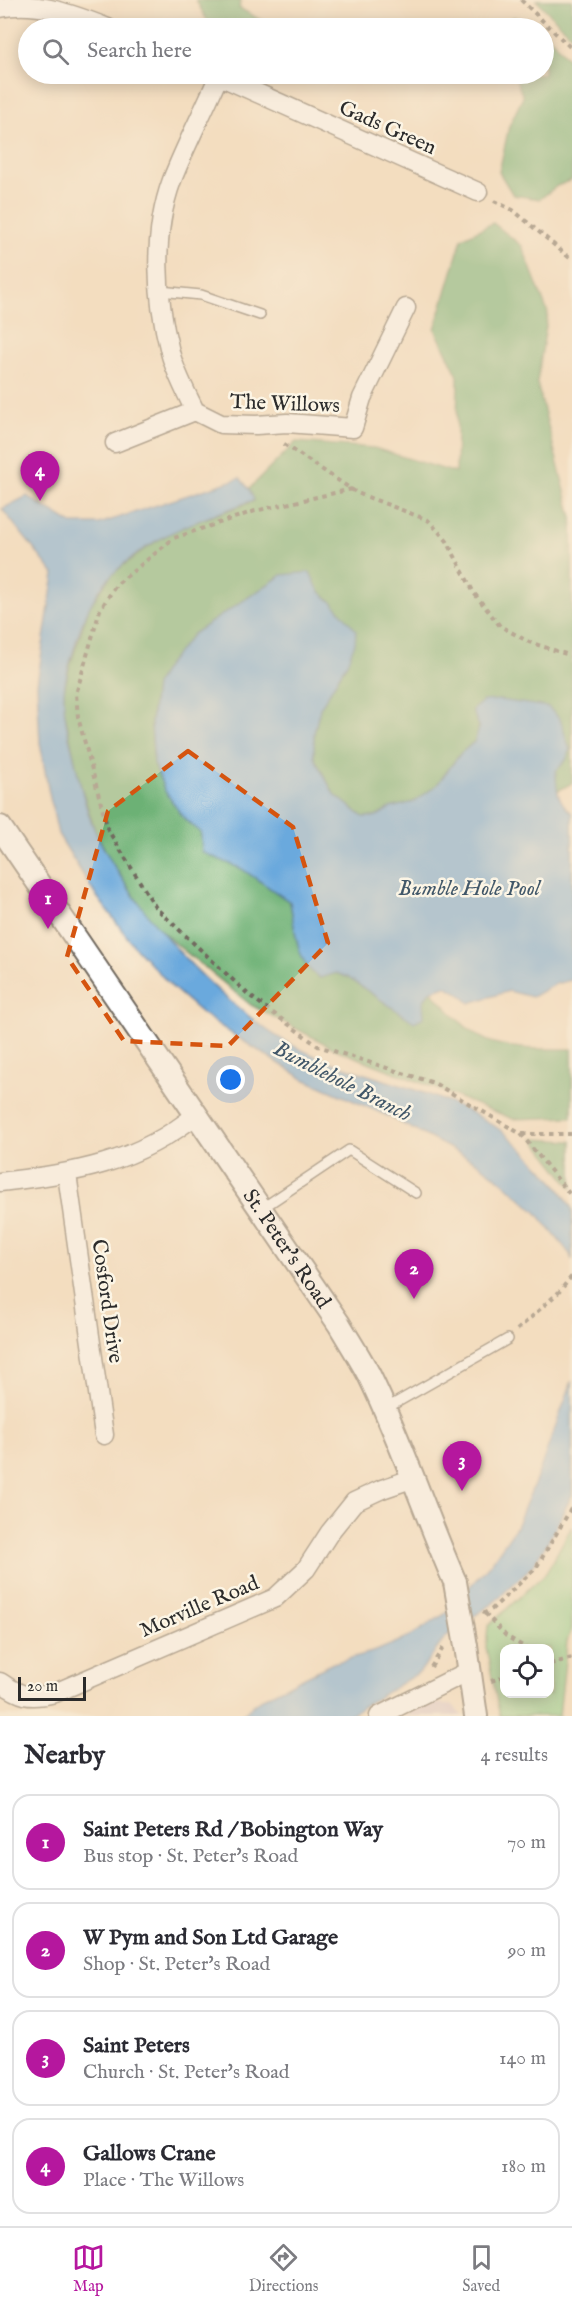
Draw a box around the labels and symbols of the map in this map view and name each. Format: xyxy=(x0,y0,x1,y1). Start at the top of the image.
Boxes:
street label: Gads Green xyxy=(334,95,440,162)
street label: The Willows xyxy=(230,389,340,420)
pin: 4 xyxy=(20,452,60,501)
water label: Bumble Hole Pool xyxy=(398,875,542,903)
pin: 1 xyxy=(28,880,68,929)
water label: Bumblehole Branch xyxy=(268,1035,416,1129)
your location xyxy=(216,1065,245,1094)
street label: St. Peter's Road xyxy=(236,1184,337,1315)
street label: Cosford Drive xyxy=(84,1238,129,1365)
pin: 2 xyxy=(394,1250,434,1299)
pin: 3 xyxy=(442,1442,482,1491)
street label: Morville Road xyxy=(136,1570,264,1645)
scale bar xyxy=(18,1674,86,1702)

